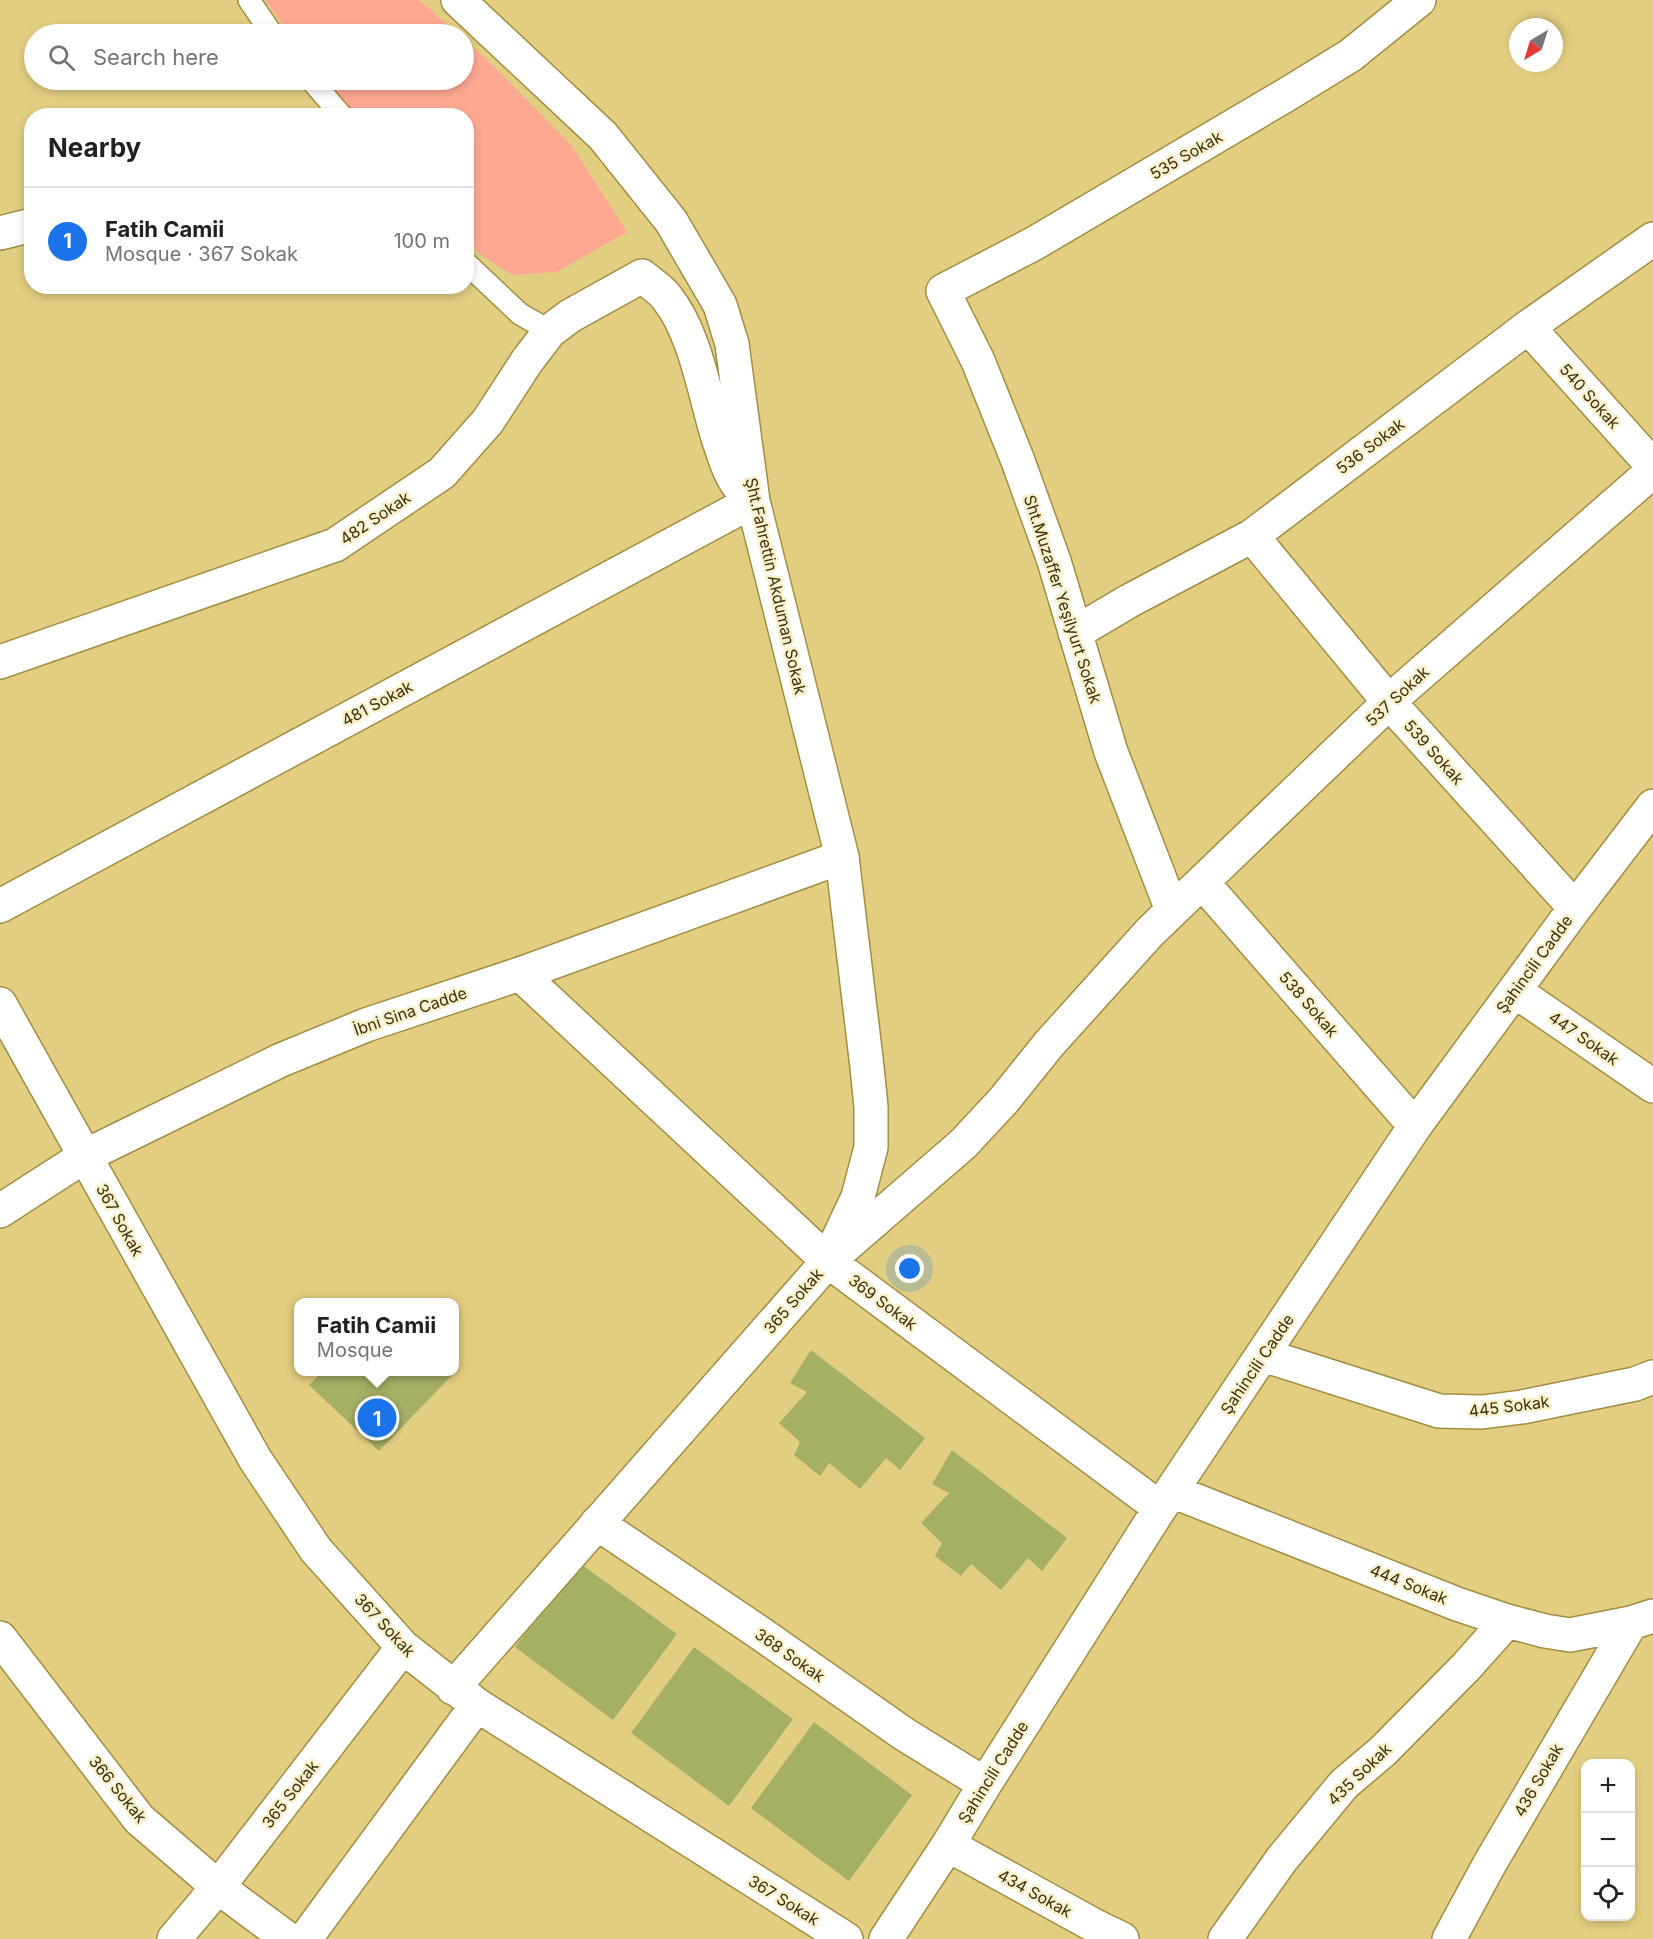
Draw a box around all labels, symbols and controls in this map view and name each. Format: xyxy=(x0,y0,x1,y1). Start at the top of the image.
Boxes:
north arrow xyxy=(1509,18,1563,72)
search box xyxy=(24,24,474,90)
icon: search xyxy=(45,41,78,74)
text: Search here xyxy=(93,44,219,70)
street label: 535 Sokak xyxy=(1146,126,1226,184)
text: Nearby xyxy=(48,132,141,163)
text: Fatih Camii xyxy=(105,216,224,242)
text: 1 xyxy=(63,229,72,253)
text: 100 m xyxy=(393,229,450,253)
text: Mosque · 367 Sokak xyxy=(105,242,298,266)
street label: 540 Sokak xyxy=(1555,359,1625,433)
street label: 536 Sokak xyxy=(1332,414,1408,478)
street label: Şht.Fahrettin Akduman Sokak xyxy=(741,476,811,697)
street label: 482 Sokak xyxy=(336,487,414,549)
street label: Sht.Muzaffer Yeşilyurt Sokak xyxy=(1020,492,1106,706)
street label: 537 Sokak xyxy=(1361,661,1433,730)
street label: 481 Sokak xyxy=(338,676,416,730)
street label: 539 Sokak xyxy=(1400,715,1468,789)
street label: Şahincili Cadde xyxy=(1492,911,1576,1017)
street label: 538 Sokak xyxy=(1275,967,1343,1041)
street label: İbni Sina Cadde xyxy=(351,982,469,1040)
street label: 447 Sokak xyxy=(1545,1007,1623,1069)
street label: 367 Sokak xyxy=(92,1180,148,1260)
your location xyxy=(895,1254,924,1283)
street label: 365 Sokak xyxy=(759,1264,827,1338)
street label: 369 Sokak xyxy=(845,1270,921,1334)
popup xyxy=(294,1298,459,1376)
street label: Şahincili Cadde xyxy=(1216,1310,1298,1418)
text: Fatih Camii xyxy=(317,1312,436,1338)
text: Mosque xyxy=(317,1338,393,1362)
street label: 445 Sokak xyxy=(1467,1391,1551,1421)
pin: 1 xyxy=(358,1396,397,1440)
street label: 444 Sokak xyxy=(1367,1559,1451,1609)
street label: 367 Sokak xyxy=(350,1589,420,1661)
street label: 368 Sokak xyxy=(751,1624,829,1686)
street label: Şahincili Cadde xyxy=(954,1717,1032,1827)
street label: 435 Sokak xyxy=(1323,1739,1395,1809)
street label: 436 Sokak xyxy=(1509,1740,1567,1820)
street label: 366 Sokak xyxy=(85,1751,151,1827)
street label: 365 Sokak xyxy=(257,1756,323,1832)
map controls xyxy=(1581,1759,1635,1921)
button: + xyxy=(1581,1759,1635,1813)
button: − xyxy=(1581,1813,1635,1867)
street label: 434 Sokak xyxy=(995,1865,1076,1922)
button: locate xyxy=(1581,1867,1635,1921)
street label: 367 Sokak xyxy=(745,1870,823,1930)

